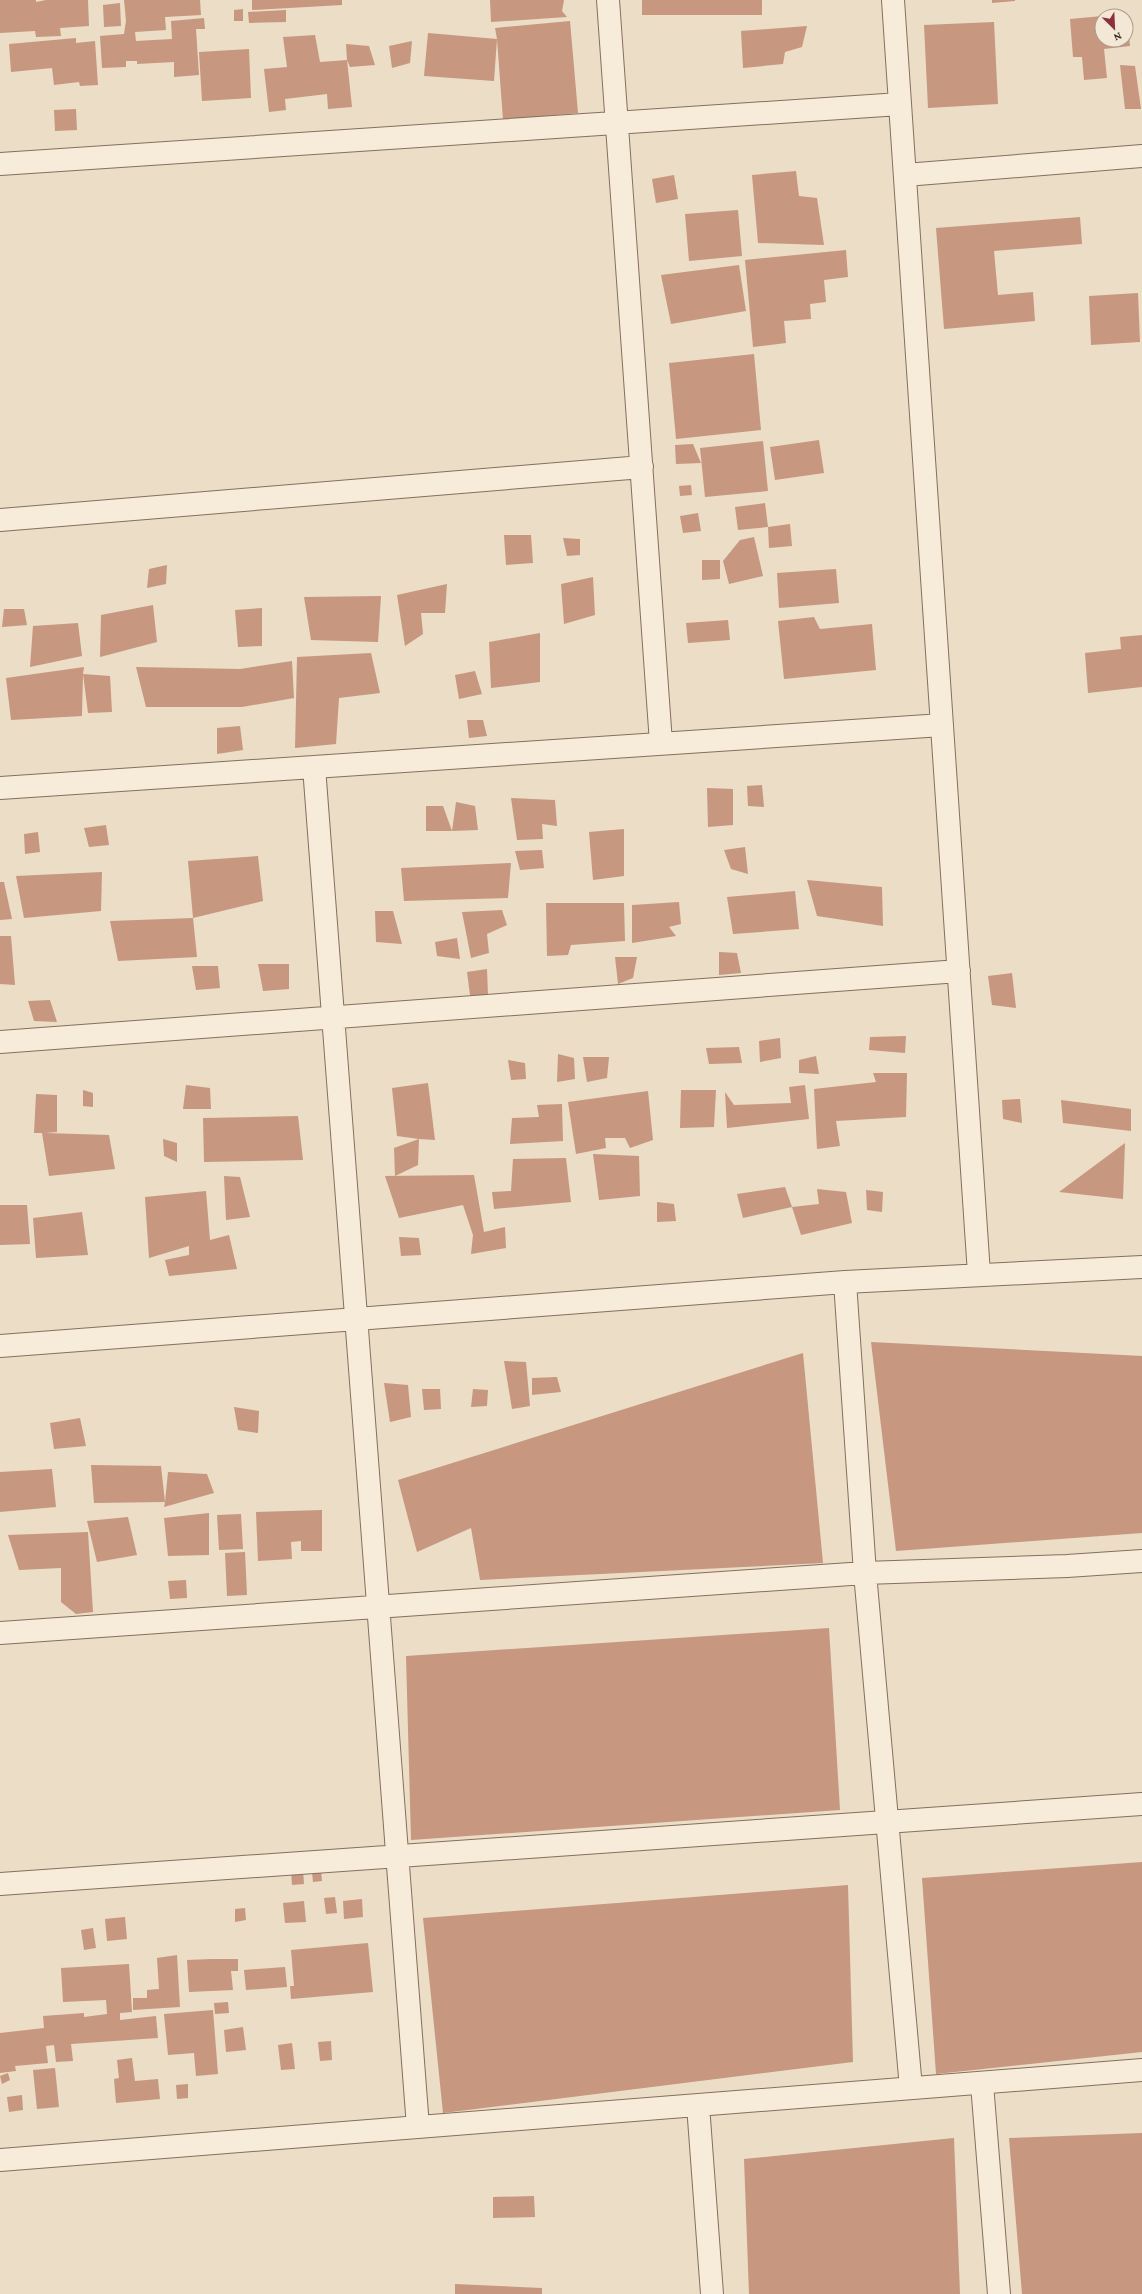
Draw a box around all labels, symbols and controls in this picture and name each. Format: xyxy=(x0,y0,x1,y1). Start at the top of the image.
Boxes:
north arrow xyxy=(1094,8,1134,48)
text: N xyxy=(1112,30,1124,44)

